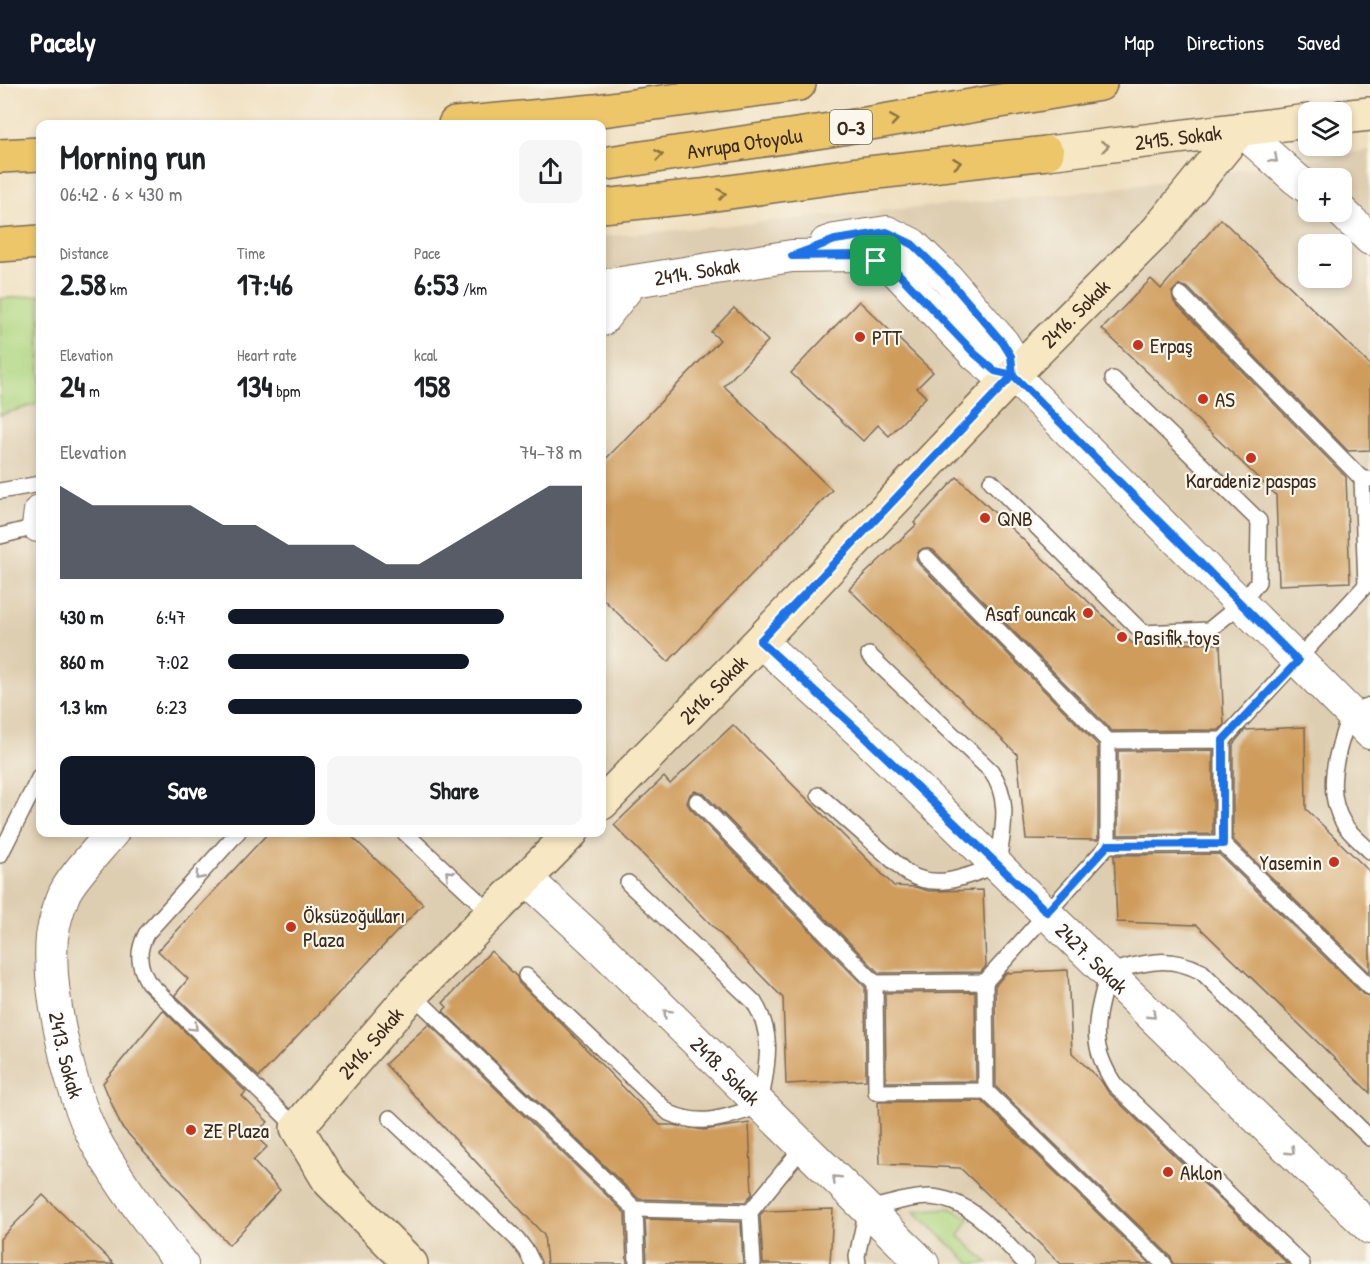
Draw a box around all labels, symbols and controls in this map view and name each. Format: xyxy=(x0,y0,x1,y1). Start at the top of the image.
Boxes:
text: Pacely xyxy=(30,23,96,61)
text: Map xyxy=(1124,28,1154,57)
text: Directions xyxy=(1187,28,1264,57)
text: Saved xyxy=(1297,28,1340,57)
map controls xyxy=(1298,102,1352,288)
button: layers xyxy=(1298,102,1352,156)
road number: O-3 xyxy=(830,110,872,144)
one-way arrow xyxy=(889,114,898,126)
street label: 2415. Sokak xyxy=(1133,117,1223,157)
street label: Avrupa Otoyolu xyxy=(685,120,805,166)
text: Morning run xyxy=(60,135,206,179)
button: share xyxy=(519,140,582,203)
one-way arrow xyxy=(1101,140,1110,152)
one-way arrow xyxy=(655,150,664,162)
one-way arrow xyxy=(1267,152,1277,163)
one-way arrow xyxy=(953,157,962,170)
button: + xyxy=(1298,168,1352,222)
text: 06:42 · 6 × 430 m xyxy=(60,180,182,207)
one-way arrow xyxy=(718,188,727,200)
button: − xyxy=(1298,234,1352,288)
pin xyxy=(850,235,901,286)
text: Distance xyxy=(60,242,109,264)
text: Time xyxy=(237,242,265,264)
text: Pace xyxy=(414,242,441,264)
icon: arrive xyxy=(859,244,892,277)
street label: 2414. Sokak xyxy=(652,250,742,292)
text: 2.58 xyxy=(60,264,106,304)
text: 17:46 xyxy=(237,264,293,304)
text: 6:53 xyxy=(414,264,459,304)
street label: 2416. Sokak xyxy=(1034,272,1116,354)
text: km xyxy=(106,278,127,300)
text: /km xyxy=(459,278,487,300)
place label: PTT xyxy=(872,323,903,352)
marker: PTT xyxy=(853,330,867,344)
place label: Erpaş xyxy=(1150,331,1193,360)
marker: Erpaş xyxy=(1131,338,1145,352)
text: Elevation xyxy=(60,344,113,366)
text: Heart rate xyxy=(237,344,297,366)
text: kcal xyxy=(414,344,437,366)
text: 24 xyxy=(60,366,85,406)
text: 134 xyxy=(237,366,273,406)
text: 158 xyxy=(414,366,451,406)
text: m xyxy=(85,380,100,402)
text: bpm xyxy=(273,380,301,402)
place label: AS xyxy=(1215,385,1235,414)
marker: AS xyxy=(1196,392,1210,406)
text: Elevation xyxy=(60,438,126,465)
text: 74–78 m xyxy=(519,438,582,465)
marker: Karadeniz paspas xyxy=(1244,451,1258,465)
place label: Karadeniz paspas xyxy=(1186,466,1316,495)
place label: QNB xyxy=(997,504,1033,533)
marker: QNB xyxy=(978,511,992,525)
place label: Asaf ouncak xyxy=(986,599,1076,628)
text: 430 m xyxy=(60,603,104,630)
text: 6:47 xyxy=(156,603,186,630)
marker: Asaf ouncak xyxy=(1081,606,1095,620)
place label: Pasifik toys xyxy=(1134,623,1220,652)
marker: Pasifik toys xyxy=(1115,630,1129,644)
text: 860 m xyxy=(60,648,104,675)
text: 7:02 xyxy=(156,648,189,675)
street label: 2416. Sokak xyxy=(672,648,754,730)
text: 1.3 km xyxy=(60,693,107,720)
text: 6:23 xyxy=(156,693,187,720)
button: Save xyxy=(60,756,315,825)
button: Share xyxy=(327,756,582,825)
place label: Yasemin xyxy=(1260,848,1322,877)
marker: Yasemin xyxy=(1327,855,1341,869)
one-way arrow xyxy=(195,869,206,879)
one-way arrow xyxy=(446,870,456,881)
place label: Öksüzoğulları Plaza xyxy=(303,901,405,954)
street label: 2427. Sokak xyxy=(1049,916,1135,1000)
marker: Öksüzoğulları Plaza xyxy=(284,920,298,934)
street label: 2416. Sokak xyxy=(331,1000,410,1085)
one-way arrow xyxy=(1145,1008,1155,1019)
street label: 2413. Sokak xyxy=(42,1009,91,1102)
one-way arrow xyxy=(664,1010,675,1021)
one-way arrow xyxy=(187,1020,198,1031)
street label: 2418. Sokak xyxy=(684,1029,767,1112)
place label: ZE Plaza xyxy=(203,1116,269,1145)
marker: ZE Plaza xyxy=(184,1123,198,1137)
one-way arrow xyxy=(1284,1144,1295,1155)
place label: Aklon xyxy=(1180,1158,1223,1187)
marker: Aklon xyxy=(1161,1165,1175,1179)
one-way arrow xyxy=(833,1176,844,1187)

